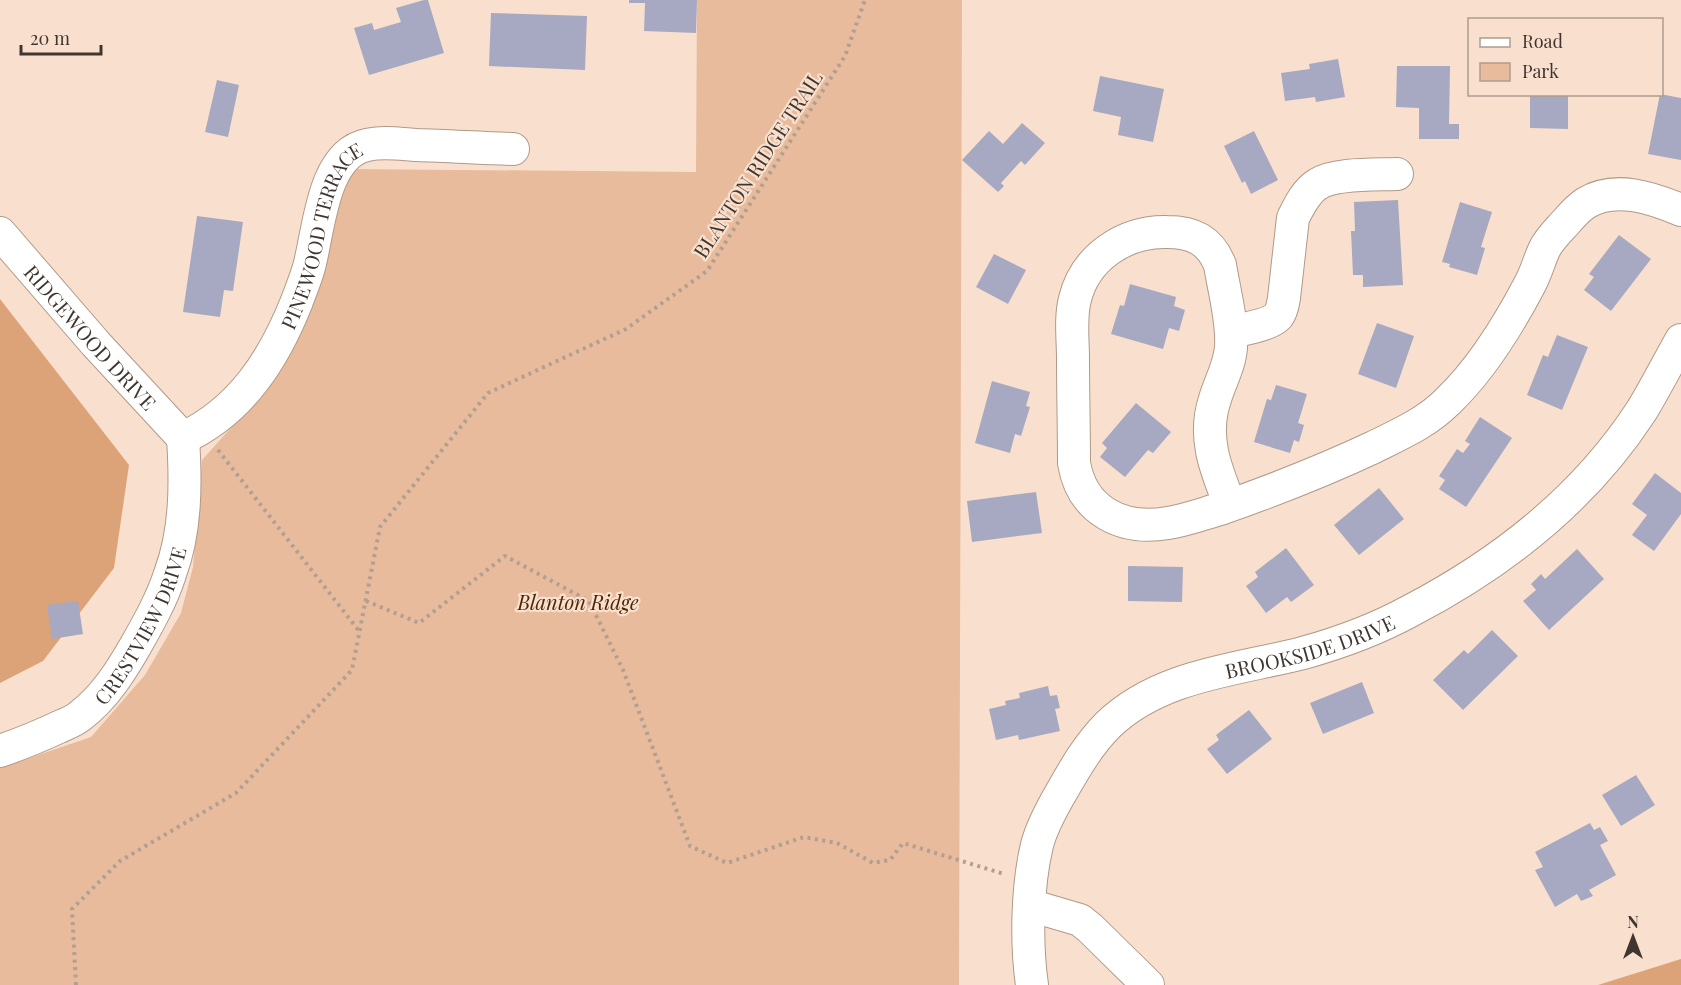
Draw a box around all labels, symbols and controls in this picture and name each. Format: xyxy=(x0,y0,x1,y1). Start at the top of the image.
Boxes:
scale bar xyxy=(21,18,100,56)
legend xyxy=(1468,18,1663,96)
text: 20 m xyxy=(30,26,70,50)
text: Road xyxy=(1522,29,1563,53)
text: Park xyxy=(1522,59,1559,83)
street label: BLANTON RIDGE TRAIL xyxy=(686,65,828,263)
street label: PINEWOOD TERRACE xyxy=(273,135,367,333)
street label: RIDGEWOOD DRIVE xyxy=(19,258,163,415)
street label: CRESTVIEW DRIVE xyxy=(87,544,191,710)
park label: Blanton Ridge xyxy=(516,588,639,615)
street label: BROOKSIDE DRIVE xyxy=(1222,608,1399,683)
north arrow xyxy=(1603,907,1663,967)
text: N xyxy=(1627,911,1639,932)

